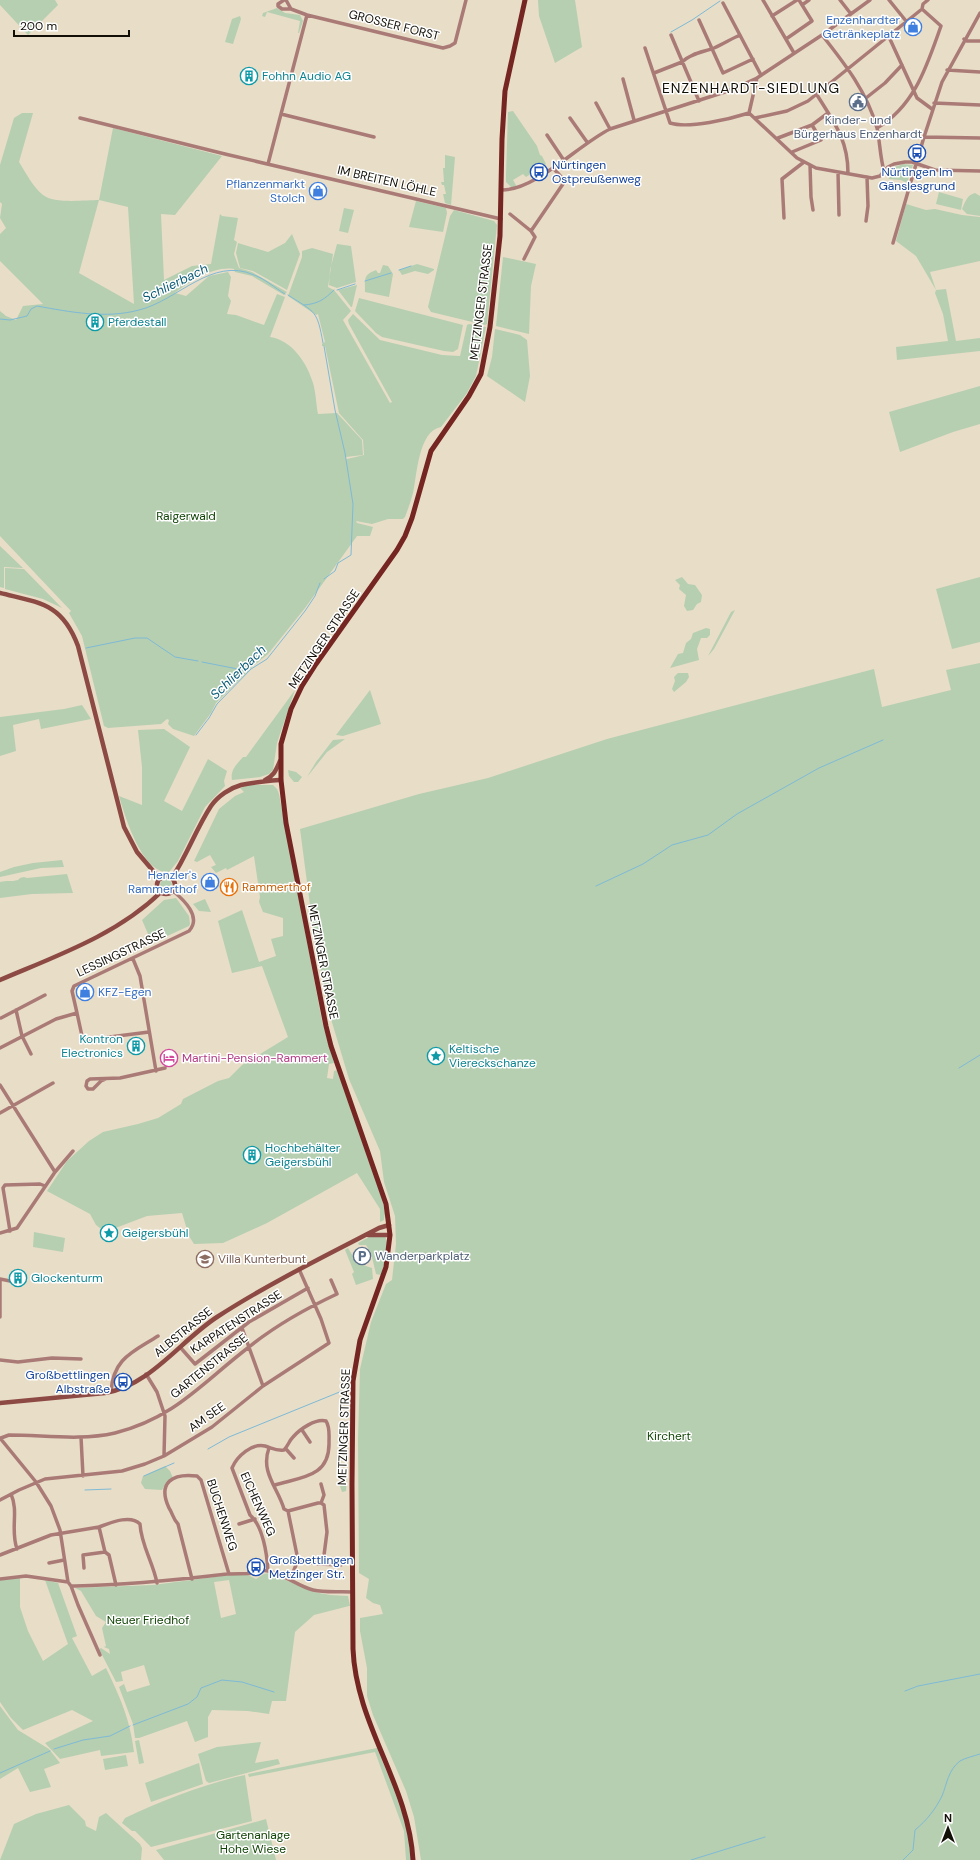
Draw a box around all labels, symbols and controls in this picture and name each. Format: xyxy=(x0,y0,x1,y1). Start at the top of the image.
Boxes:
street label: GROSSER FORST xyxy=(347,6,441,44)
scale bar xyxy=(14,12,129,38)
place label: Enzenhardter Getränkeplatz xyxy=(823,12,901,42)
shop icon: Enzenhardter Getränkeplatz xyxy=(903,17,923,37)
text: 200 m xyxy=(20,18,57,34)
building icon: Fohhn Audio AG xyxy=(239,66,259,86)
place label: Fohhn Audio AG xyxy=(262,68,351,84)
district label: ENZENHARDT-SIEDLUNG xyxy=(662,79,840,97)
public building icon: Kinder- und Bürgerhaus Enzenhardt xyxy=(848,92,868,112)
place label: Kinder- und Bürgerhaus Enzenhardt xyxy=(794,112,922,142)
bus stop icon: Nürtingen Im Gänslesgrund xyxy=(907,143,927,163)
place label: Nürtingen Ostpreußenweg xyxy=(552,157,641,187)
street label: IM BREITEN LÖHLE xyxy=(336,162,438,200)
bus stop icon: Nürtingen Ostpreußenweg xyxy=(529,162,549,182)
place label: Nürtingen Im Gänslesgrund xyxy=(879,164,955,194)
place label: Pflanzenmarkt Stolch xyxy=(226,176,305,206)
shop icon: Pflanzenmarkt Stolch xyxy=(308,181,328,201)
street label: METZINGER STRASSE xyxy=(466,243,496,361)
water label: Schlierbach xyxy=(139,260,211,306)
building icon: Pferdestall xyxy=(85,312,105,332)
place label: Pferdestall xyxy=(108,314,167,330)
park label: Raigerwald xyxy=(156,508,216,524)
street label: METZINGER STRASSE xyxy=(285,586,363,692)
water label: Schlierbach xyxy=(207,641,269,703)
place label: Henzler's Rammerthof xyxy=(128,867,197,897)
shop icon: Henzler's Rammerthof xyxy=(200,872,220,892)
restaurant icon: Rammerthof xyxy=(219,877,239,897)
place label: Rammerthof xyxy=(242,879,311,895)
street label: METZINGER STRASSE xyxy=(304,903,342,1021)
street label: LESSINGSTRASSE xyxy=(74,925,168,981)
shop icon: KFZ-Egen xyxy=(75,982,95,1002)
place label: KFZ-Egen xyxy=(98,984,151,1000)
place label: Kontron Electronics xyxy=(61,1031,123,1061)
building icon: Kontron Electronics xyxy=(126,1036,146,1056)
place label: Keltische Viereckschanze xyxy=(449,1041,536,1071)
place icon: Keltische Viereckschanze xyxy=(426,1046,446,1066)
hotel icon: Martini-Pension-Rammert xyxy=(159,1048,179,1068)
place label: Martini-Pension-Rammert xyxy=(182,1050,328,1066)
place label: Hochbehälter Geigersbühl xyxy=(265,1140,341,1170)
building icon: Hochbehälter Geigersbühl xyxy=(242,1145,262,1165)
place icon: Geigersbühl xyxy=(99,1223,119,1243)
place label: Geigersbühl xyxy=(122,1225,189,1241)
parking icon: Wanderparkplatz xyxy=(352,1246,372,1266)
place label: Wanderparkplatz xyxy=(375,1248,470,1264)
school or university icon: Villa Kunterbunt xyxy=(195,1249,215,1269)
place label: Villa Kunterbunt xyxy=(218,1251,307,1267)
building icon: Glockenturm xyxy=(8,1268,28,1288)
place label: Glockenturm xyxy=(31,1270,103,1286)
street label: KARPATENSTRASSE xyxy=(187,1286,285,1358)
street label: ALBSTRASSE xyxy=(150,1303,216,1361)
street label: GARTENSTRASSE xyxy=(167,1330,251,1402)
place label: Großbettlingen Albstraße xyxy=(26,1367,110,1397)
street label: METZINGER STRASSE xyxy=(334,1368,354,1486)
bus stop icon: Großbettlingen Albstraße xyxy=(113,1372,133,1392)
street label: AM SEE xyxy=(185,1398,229,1436)
park label: Kirchert xyxy=(647,1428,691,1444)
street label: EICHENWEG xyxy=(237,1469,279,1539)
street label: BUCHENWEG xyxy=(203,1477,241,1553)
place label: Großbettlingen Metzinger Str. xyxy=(269,1552,354,1582)
bus stop icon: Großbettlingen Metzinger Str. xyxy=(246,1557,266,1577)
park label: Neuer Friedhof xyxy=(107,1612,189,1628)
north arrow xyxy=(928,1808,968,1848)
text: N xyxy=(944,1811,952,1825)
park label: Gartenanlage Hohe Wiese xyxy=(216,1827,290,1857)

